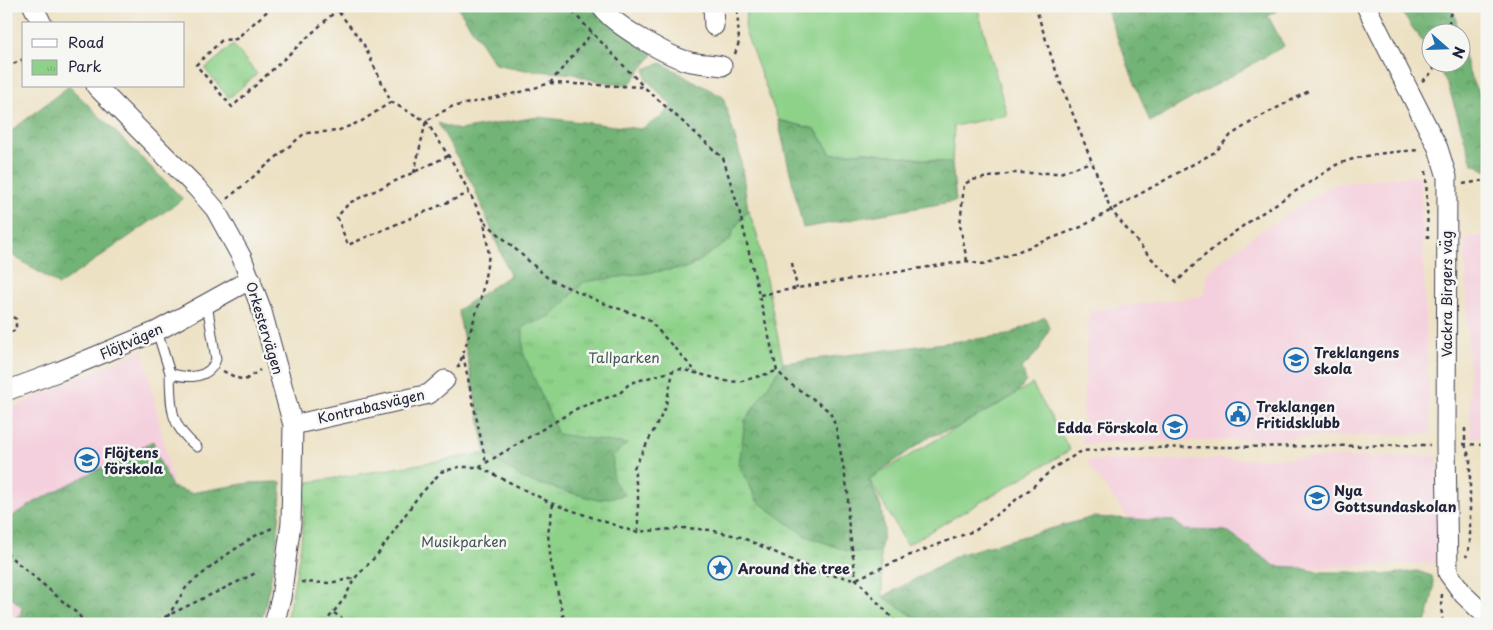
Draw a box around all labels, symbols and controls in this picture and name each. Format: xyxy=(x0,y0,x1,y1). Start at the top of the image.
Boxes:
legend xyxy=(22,22,185,88)
north arrow xyxy=(1420,22,1470,72)
text: Road xyxy=(68,30,104,53)
text: N xyxy=(1447,44,1470,61)
text: Park xyxy=(68,54,102,77)
street label: Vackra Birgers väg xyxy=(1436,231,1457,357)
street label: Orkestervägen xyxy=(241,279,289,377)
street label: Flöjtvägen xyxy=(96,318,166,364)
place label: Treklangens skola xyxy=(1314,342,1399,379)
park label: Tallparken xyxy=(588,347,660,368)
school or university icon: Treklangens skola xyxy=(1283,347,1309,373)
street label: Kontrabasvägen xyxy=(315,383,427,429)
place label: Treklangen Fritidsklubb xyxy=(1256,396,1340,433)
public building icon: Treklangen Fritidsklubb xyxy=(1225,401,1251,427)
school or university icon: Edda Förskola xyxy=(1162,414,1188,440)
place label: Edda Förskola xyxy=(1057,417,1159,438)
place label: Flöjtens förskola xyxy=(104,442,164,479)
school or university icon: Flöjtens förskola xyxy=(74,447,100,473)
place label: Nya Gottsundaskolan xyxy=(1334,480,1457,517)
school or university icon: Nya Gottsundaskolan xyxy=(1304,485,1330,511)
park label: Musikparken xyxy=(421,531,507,552)
place icon: Around the tree xyxy=(707,555,733,581)
place label: Around the tree xyxy=(737,558,850,579)

